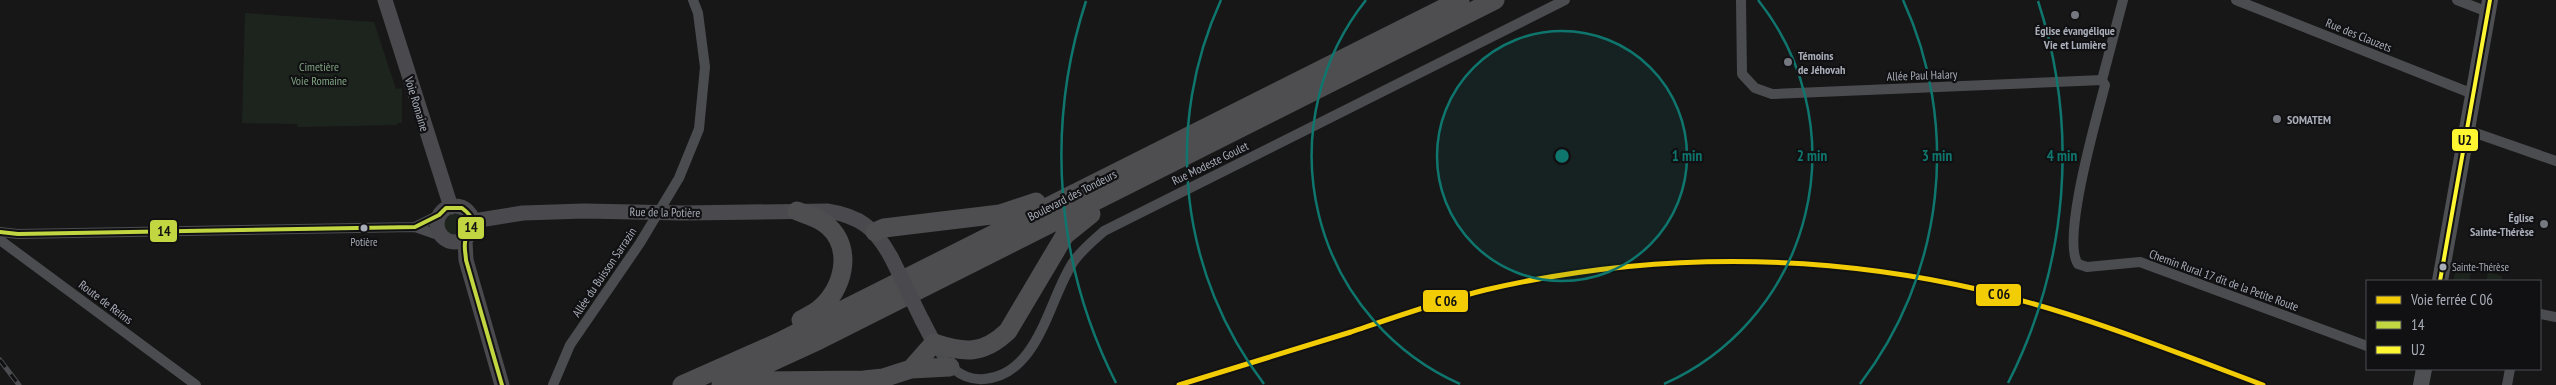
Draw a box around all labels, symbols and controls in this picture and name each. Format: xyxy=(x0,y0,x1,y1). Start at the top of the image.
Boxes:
marker: Église évangélique Vie et Lumière xyxy=(2069,9,2081,21)
street label: Rue des Clauzets xyxy=(2324,15,2394,55)
place label: Église évangélique Vie et Lumière xyxy=(2035,23,2115,52)
place label: Témoins de Jéhovah xyxy=(1798,48,1845,77)
marker: Témoins de Jéhovah xyxy=(1782,56,1794,68)
park label: Cimetière Voie Romaine xyxy=(290,59,347,88)
street label: Allée Paul Halary xyxy=(1886,66,1958,84)
street label: Voie Romaine xyxy=(401,74,432,133)
place label: SOMATEM xyxy=(2287,112,2331,127)
marker: SOMATEM xyxy=(2271,113,2283,125)
line badge: U2 xyxy=(2451,128,2479,152)
text: U2 xyxy=(2458,131,2472,149)
street label: Rue Modeste Goulet xyxy=(1169,138,1251,188)
text: 1 min xyxy=(1672,146,1702,165)
text: 2 min xyxy=(1797,146,1827,165)
text: 3 min xyxy=(1922,146,1952,165)
text: 4 min xyxy=(2047,146,2077,165)
centre of rings xyxy=(1553,147,1571,165)
street label: Boulevard des Tondeurs xyxy=(1025,166,1119,224)
street label: Rue de la Potière xyxy=(630,204,700,220)
place label: Église Sainte-Thérèse xyxy=(2470,210,2534,239)
line badge: 14 xyxy=(457,216,485,240)
text: 14 xyxy=(464,218,478,236)
marker: Église Sainte-Thérèse xyxy=(2538,218,2550,230)
line badge: 14 xyxy=(149,219,178,243)
text: 14 xyxy=(157,222,171,240)
marker: Potière xyxy=(359,223,369,233)
street label: Allée du Buisson Sarrazin xyxy=(569,224,639,320)
place label: Potière xyxy=(351,235,378,249)
street label: Chemin Rural 17 dit de la Petite Route xyxy=(2147,246,2301,314)
place label: Sainte-Thérèse xyxy=(2452,260,2509,274)
marker: Sainte-Thérèse xyxy=(2438,262,2448,272)
street label: Route de Reims xyxy=(76,277,136,327)
legend xyxy=(2366,280,2541,370)
line badge: C 06 xyxy=(1975,283,2022,307)
text: C 06 xyxy=(1988,285,2010,303)
line badge: C 06 xyxy=(1422,289,1469,313)
text: Voie ferrée C 06 xyxy=(2410,290,2493,309)
text: C 06 xyxy=(1435,292,1457,310)
text: 14 xyxy=(2411,315,2425,334)
text: U2 xyxy=(2411,340,2426,359)

